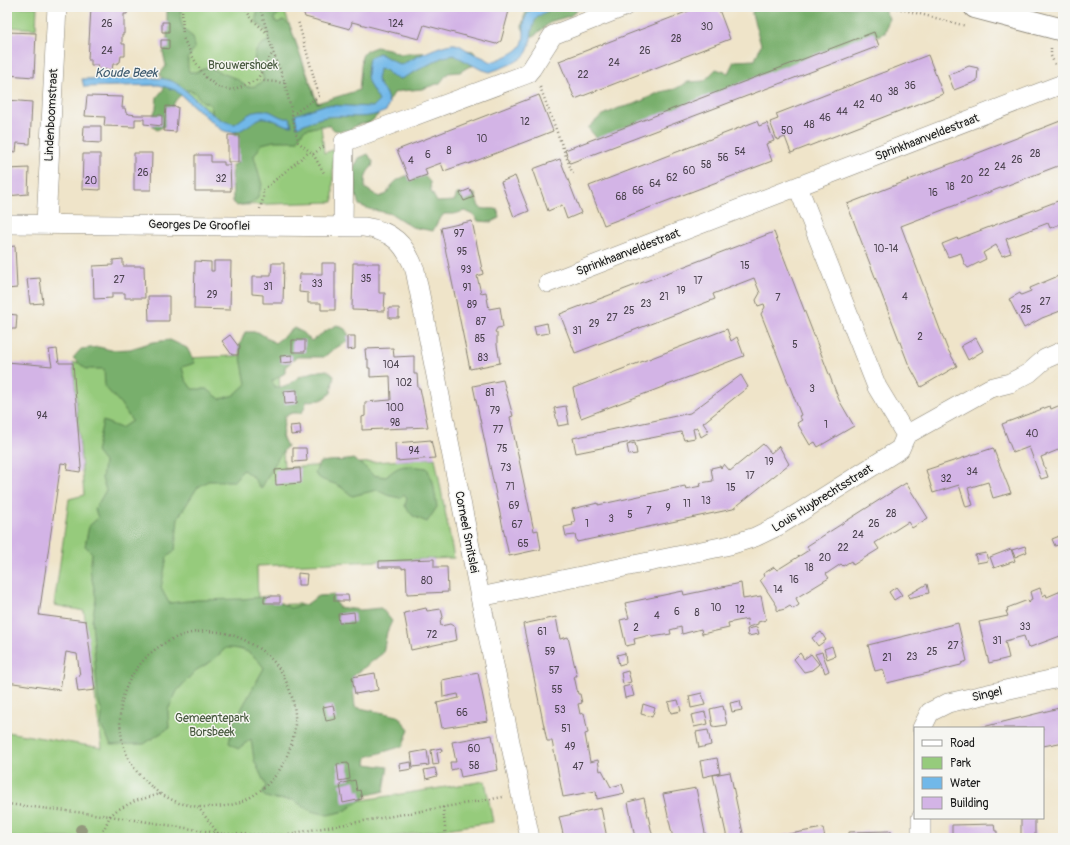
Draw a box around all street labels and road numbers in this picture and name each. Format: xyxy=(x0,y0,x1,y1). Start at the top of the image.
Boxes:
street label: Lindenboomstraat xyxy=(42,68,61,162)
street label: Sprinkhaanveldestraat xyxy=(873,111,981,164)
street label: Georges De Grooflei xyxy=(148,217,250,234)
street label: Sprinkhaanveldestraat xyxy=(574,226,682,279)
street label: Louis Huybrechtsstraat xyxy=(769,461,876,536)
street label: Corneel Smitslei xyxy=(451,490,482,574)
street label: Singel xyxy=(971,684,1004,705)

